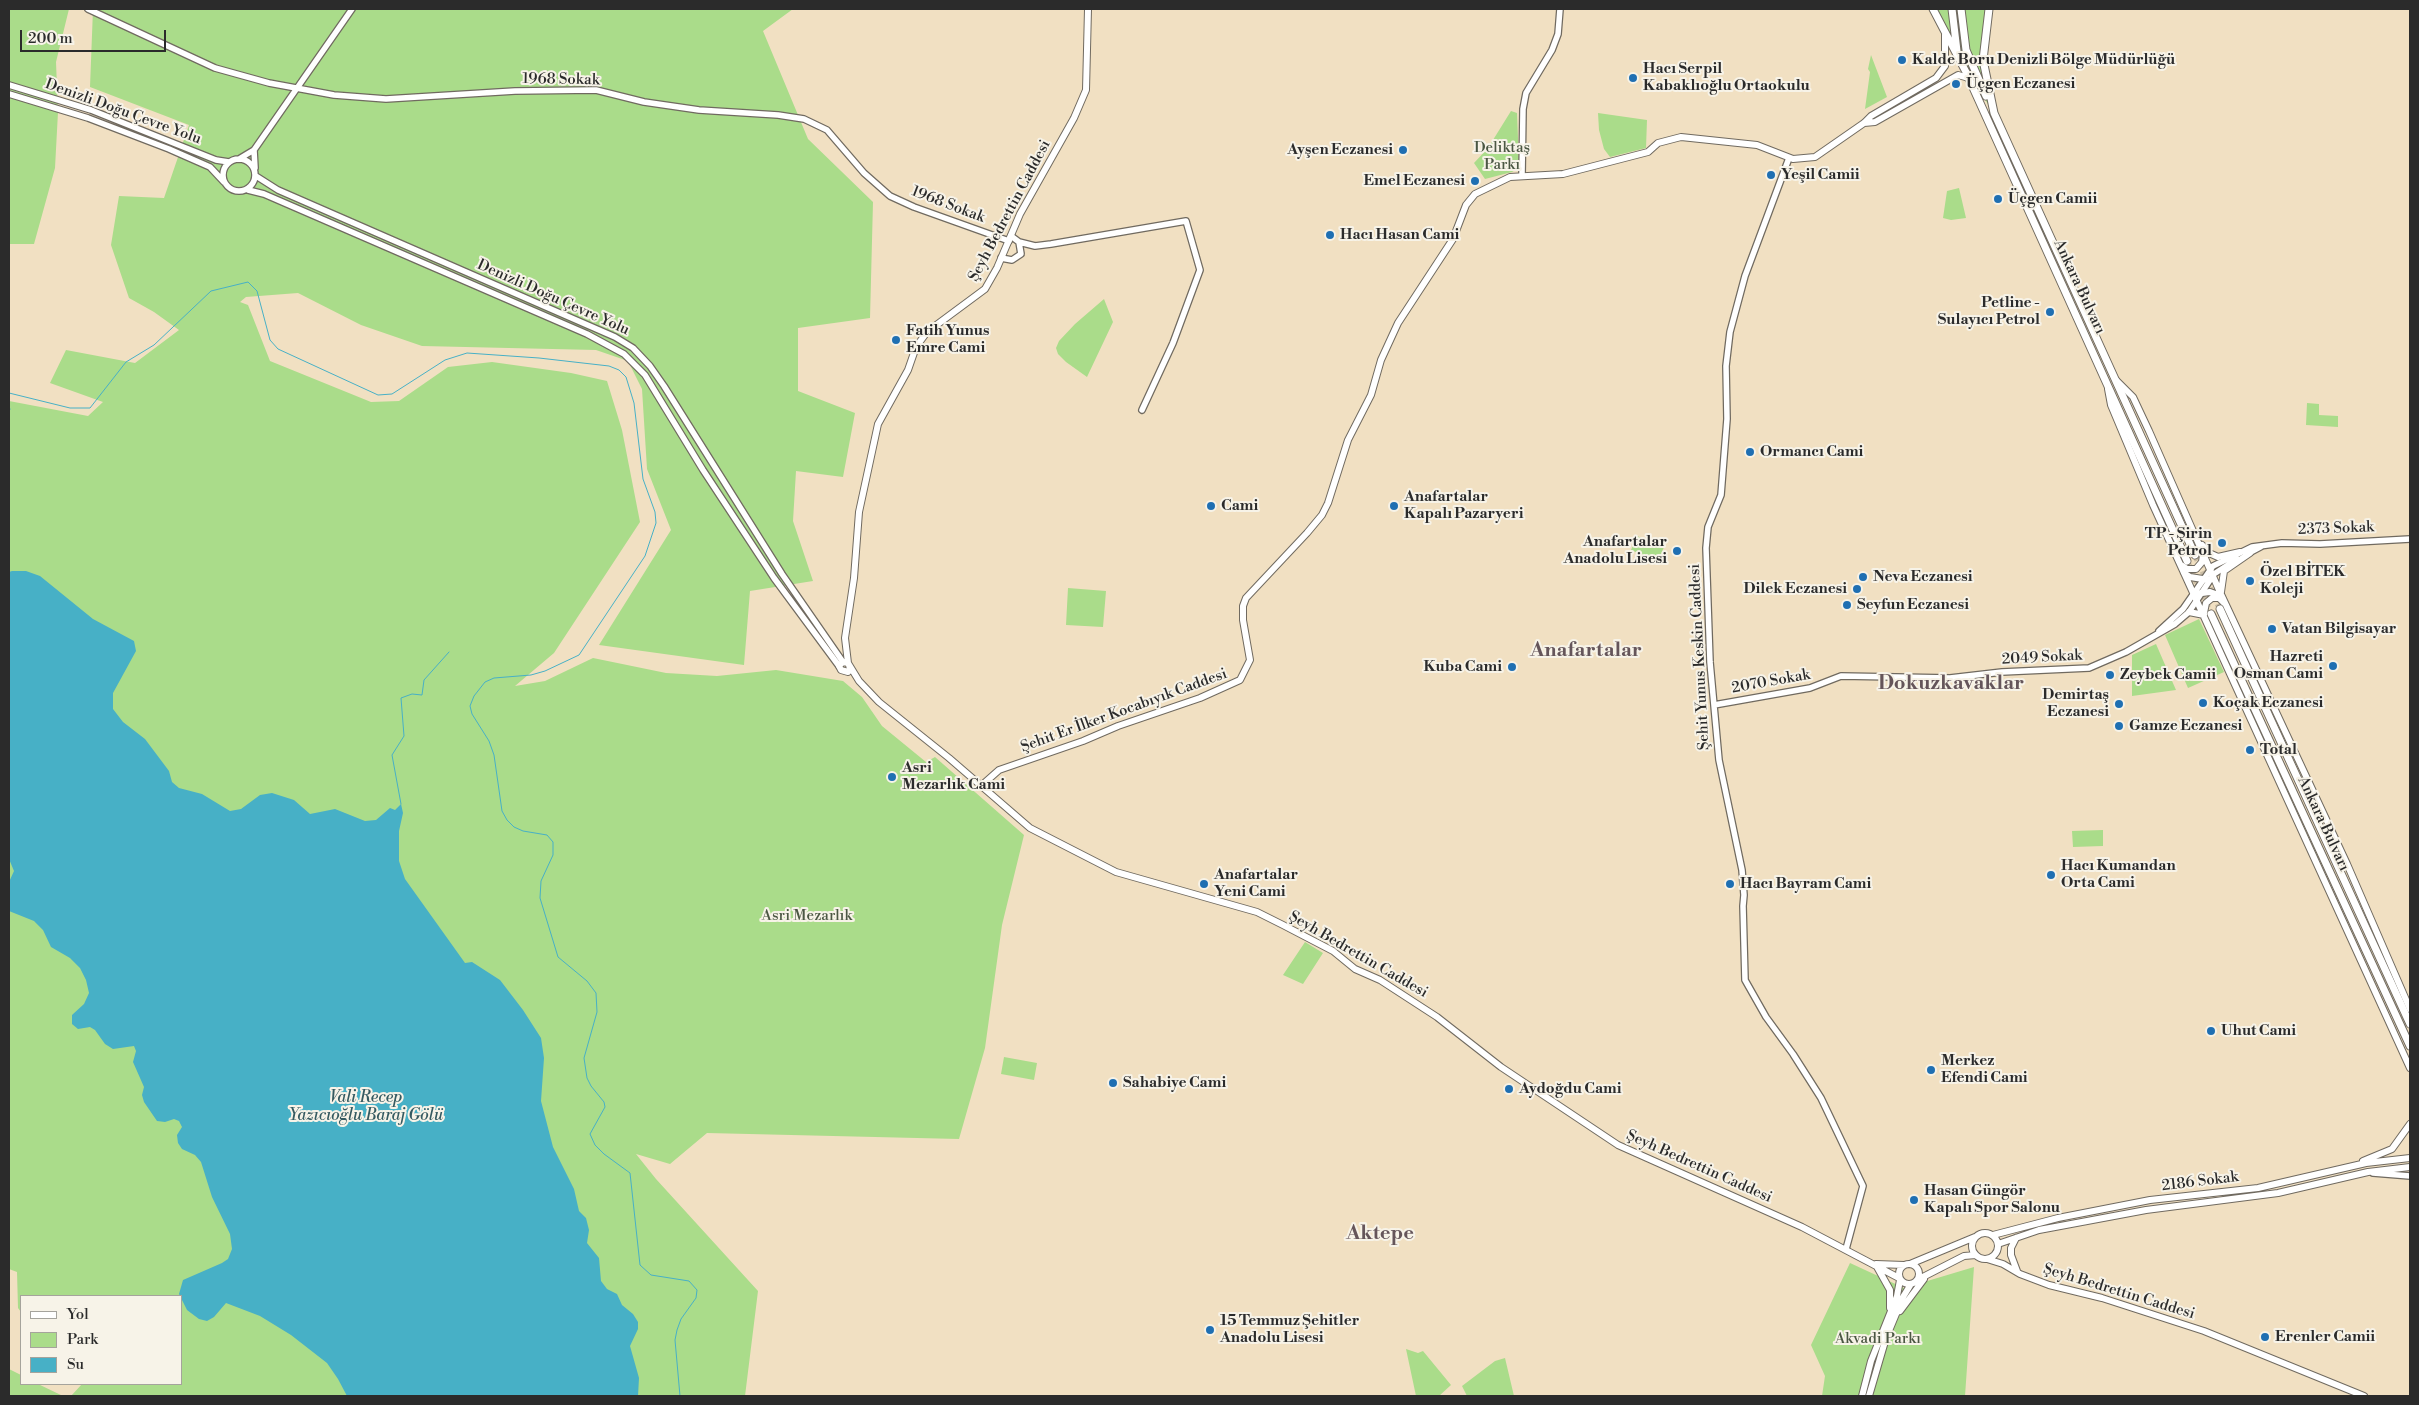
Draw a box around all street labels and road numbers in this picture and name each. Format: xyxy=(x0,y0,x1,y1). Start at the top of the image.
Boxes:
street label: 1968 Sokak xyxy=(522,70,600,90)
street label: Denizli Doğu Çevre Yolu xyxy=(43,75,203,149)
street label: Şeyh Bedrettin Caddesi xyxy=(965,137,1055,285)
street label: 1968 Sokak xyxy=(909,183,987,227)
street label: Ankara Bulvarı xyxy=(2049,237,2109,337)
street label: Denizli Doğu Çevre Yolu xyxy=(474,256,632,340)
street label: 2373 Sokak xyxy=(2298,519,2374,539)
street label: Şehit Yunus Keskin Caddesi xyxy=(1686,563,1714,751)
street label: 2049 Sokak xyxy=(2001,647,2083,669)
street label: Şehit Er İlker Kocabıyık Caddesi xyxy=(1018,665,1230,757)
street label: 2070 Sokak xyxy=(1730,666,1812,698)
street label: Ankara Bulvarı xyxy=(2293,774,2353,874)
street label: Şeyh Bedrettin Caddesi xyxy=(1285,908,1431,1002)
street label: Şeyh Bedrettin Caddesi xyxy=(1623,1127,1775,1207)
street label: 2186 Sokak xyxy=(2161,1168,2239,1196)
street label: Şeyh Bedrettin Caddesi xyxy=(2041,1260,2197,1324)

